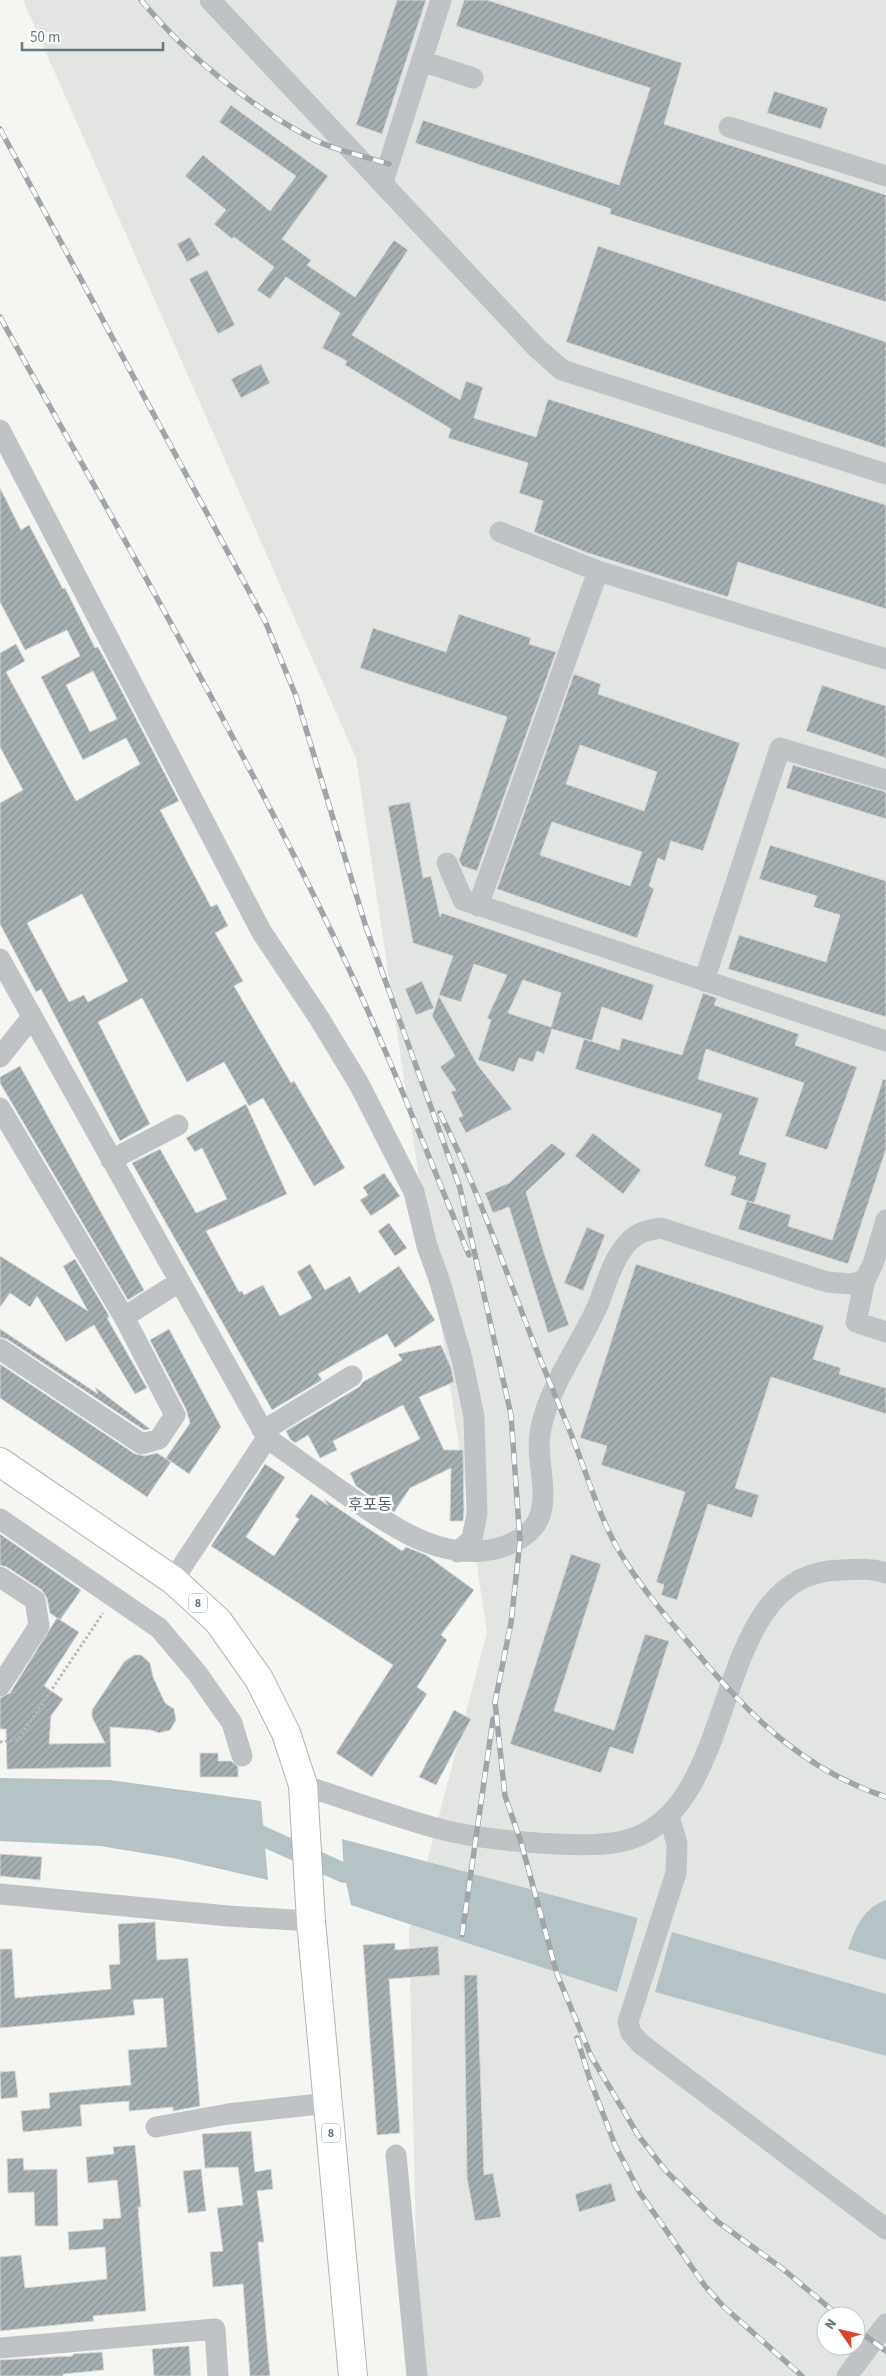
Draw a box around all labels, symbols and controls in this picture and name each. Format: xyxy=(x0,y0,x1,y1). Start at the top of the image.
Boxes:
scale bar xyxy=(22,20,164,52)
text: 50 m xyxy=(30,27,60,48)
district label: 후포동 xyxy=(348,1494,392,1516)
road number: 8 xyxy=(189,1594,207,1612)
road number: 8 xyxy=(322,2124,340,2142)
north arrow xyxy=(816,2306,866,2356)
text: N xyxy=(820,2315,842,2334)

